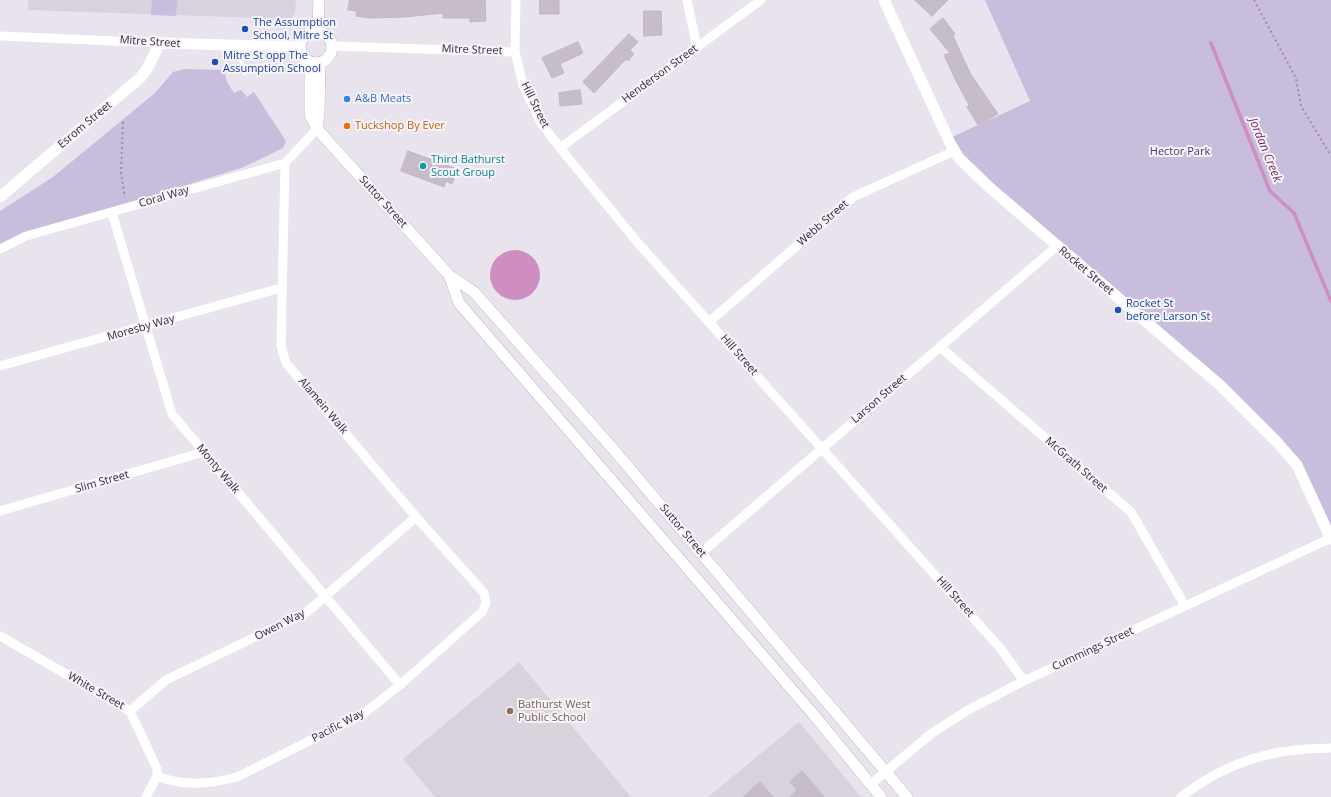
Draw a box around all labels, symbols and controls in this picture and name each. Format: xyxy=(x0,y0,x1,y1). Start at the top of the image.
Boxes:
place label: The Assumption School, Mitre St xyxy=(253,16,336,42)
marker: The Assumption School, Mitre St xyxy=(240,24,250,34)
street label: Mitre Street xyxy=(119,33,181,51)
street label: Mitre Street xyxy=(441,42,503,58)
street label: Henderson Street xyxy=(619,42,701,106)
place label: Mitre St opp The Assumption School xyxy=(223,49,321,75)
marker: Mitre St opp The Assumption School xyxy=(210,57,220,67)
street label: Hill Street xyxy=(518,80,552,130)
place label: A&B Meats xyxy=(355,92,411,106)
marker: A&B Meats xyxy=(342,94,352,104)
street label: Esrom Street xyxy=(55,99,115,151)
water label: Jordan Creek xyxy=(1246,116,1284,184)
place label: Tuckshop By Ever xyxy=(355,119,445,133)
marker: Tuckshop By Ever xyxy=(342,121,352,131)
park label: Hector Park xyxy=(1150,145,1210,159)
place label: Third Bathurst Scout Group xyxy=(431,153,505,179)
marker: Third Bathurst Scout Group xyxy=(418,161,428,171)
street label: Suttor Street xyxy=(356,173,410,231)
street label: Coral Way xyxy=(137,184,191,210)
street label: Webb Street xyxy=(795,197,851,249)
street label: Rocket Street xyxy=(1056,244,1116,298)
place label: Rocket St before Larson St xyxy=(1126,297,1211,323)
marker: Rocket St before Larson St xyxy=(1113,305,1123,315)
street label: Moresby Way xyxy=(106,312,176,344)
street label: Hill Street xyxy=(718,332,760,378)
street label: Larson Street xyxy=(849,372,909,426)
street label: Alamein Walk xyxy=(296,375,350,437)
street label: McGrath Street xyxy=(1042,434,1110,496)
street label: Monty Walk xyxy=(194,442,242,496)
street label: Slim Street xyxy=(74,468,130,496)
street label: Suttor Street xyxy=(657,502,709,560)
street label: Hill Street xyxy=(933,574,977,620)
street label: Owen Way xyxy=(253,607,307,643)
street label: Cummings Street xyxy=(1050,624,1136,674)
street label: White Street xyxy=(65,669,127,713)
place label: Bathurst West Public School xyxy=(518,698,591,724)
marker: Bathurst West Public School xyxy=(505,706,515,716)
street label: Pacific Way xyxy=(310,707,366,745)

